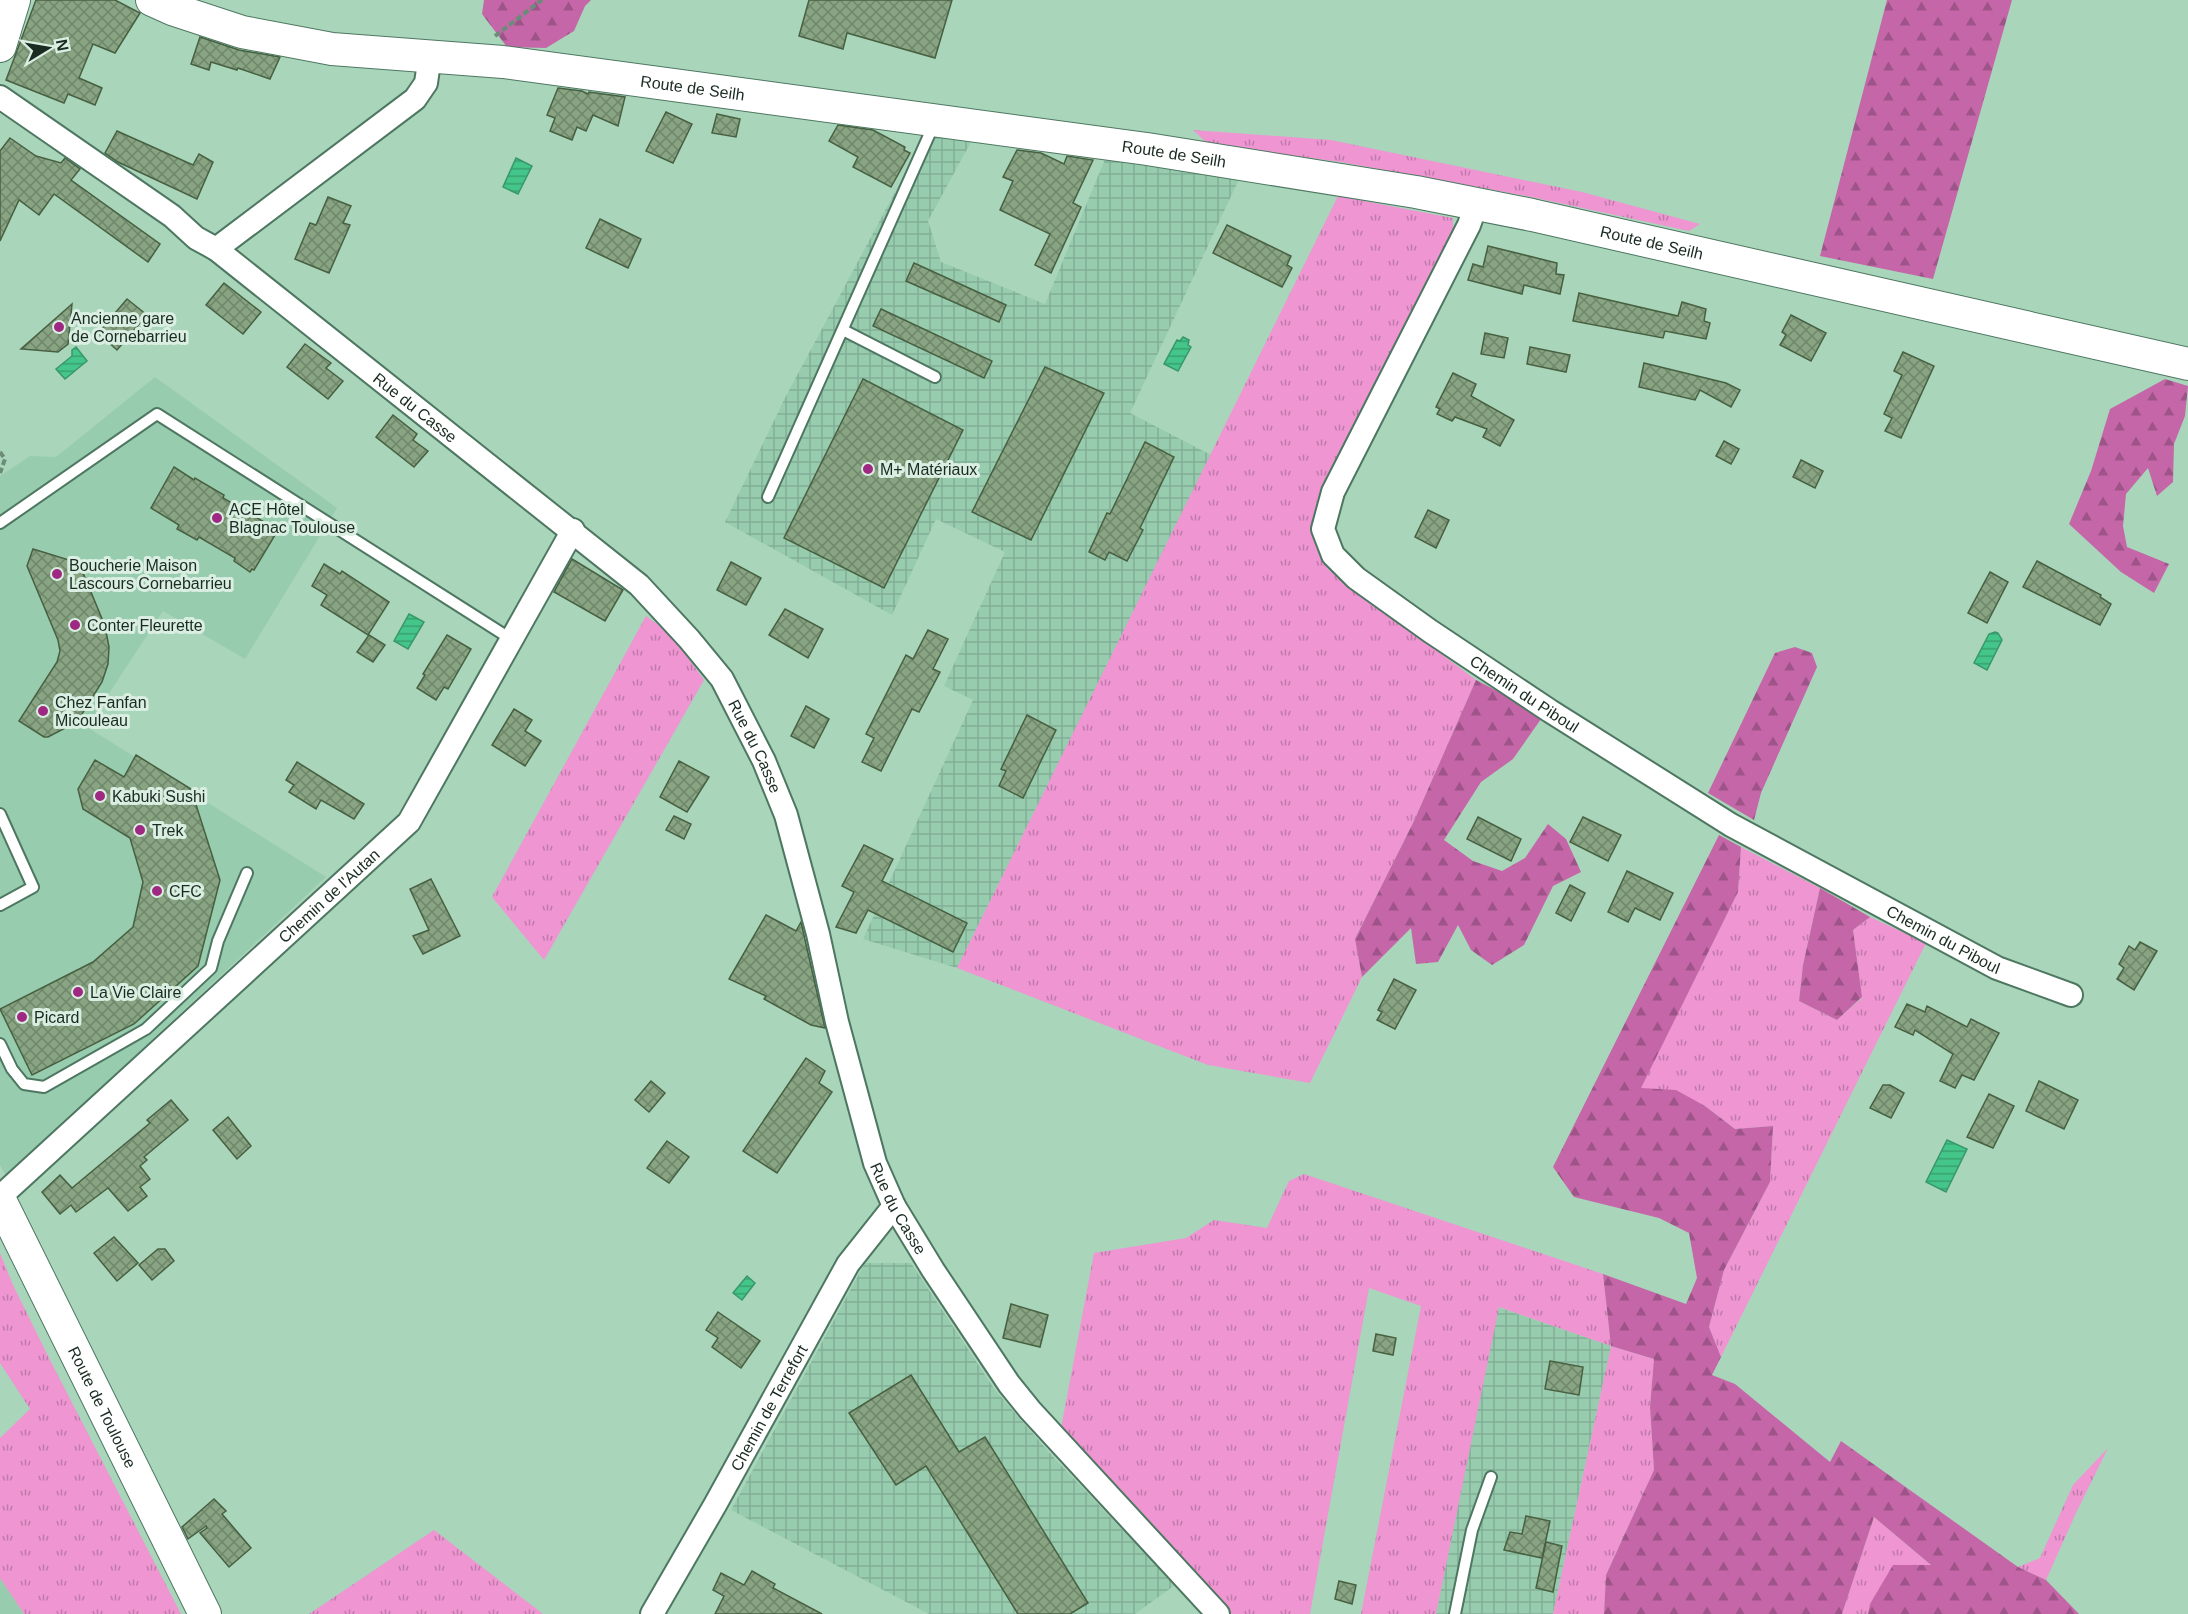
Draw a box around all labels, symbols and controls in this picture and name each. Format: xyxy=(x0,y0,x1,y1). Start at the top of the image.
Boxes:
north arrow xyxy=(18,18,78,78)
text: N xyxy=(53,38,72,53)
street label: Route de Seilh xyxy=(639,73,746,104)
street label: Route de Seilh xyxy=(1121,138,1227,171)
street label: Route de Seilh xyxy=(1599,223,1705,263)
place label: Ancienne gare de Cornebarrieu xyxy=(71,310,187,345)
marker: Ancienne gare de Cornebarrieu xyxy=(52,320,66,334)
street label: Rue du Casse xyxy=(370,369,460,446)
place label: M+ Matériaux xyxy=(880,461,977,478)
marker: M+ Matériaux xyxy=(861,462,875,476)
place label: ACE Hôtel Blagnac Toulouse xyxy=(229,501,355,536)
marker: ACE Hôtel Blagnac Toulouse xyxy=(210,511,224,525)
place label: Boucherie Maison Lascours Cornebarrieu xyxy=(69,557,232,592)
marker: Boucherie Maison Lascours Cornebarrieu xyxy=(50,567,64,581)
place label: Conter Fleurette xyxy=(87,617,203,634)
marker: Conter Fleurette xyxy=(68,618,82,632)
street label: Chemin du Piboul xyxy=(1467,652,1582,736)
place label: Chez Fanfan Micouleau xyxy=(55,694,147,729)
street label: Rue du Casse xyxy=(725,697,784,795)
marker: Chez Fanfan Micouleau xyxy=(36,704,50,718)
place label: Kabuki Sushi xyxy=(112,788,205,805)
marker: Kabuki Sushi xyxy=(93,789,107,803)
place label: Trek xyxy=(152,822,184,839)
marker: Trek xyxy=(133,823,147,837)
street label: Chemin de l'Autan xyxy=(275,846,383,946)
place label: CFC xyxy=(169,883,202,900)
marker: CFC xyxy=(150,884,164,898)
street label: Chemin du Piboul xyxy=(1884,902,2002,977)
place label: La Vie Claire xyxy=(90,984,181,1001)
marker: La Vie Claire xyxy=(71,985,85,999)
place label: Picard xyxy=(34,1009,79,1026)
marker: Picard xyxy=(15,1010,29,1024)
street label: Rue du Casse xyxy=(867,1160,929,1258)
street label: Chemin de Terrefort xyxy=(728,1342,811,1474)
street label: Route de Toulouse xyxy=(65,1344,139,1471)

